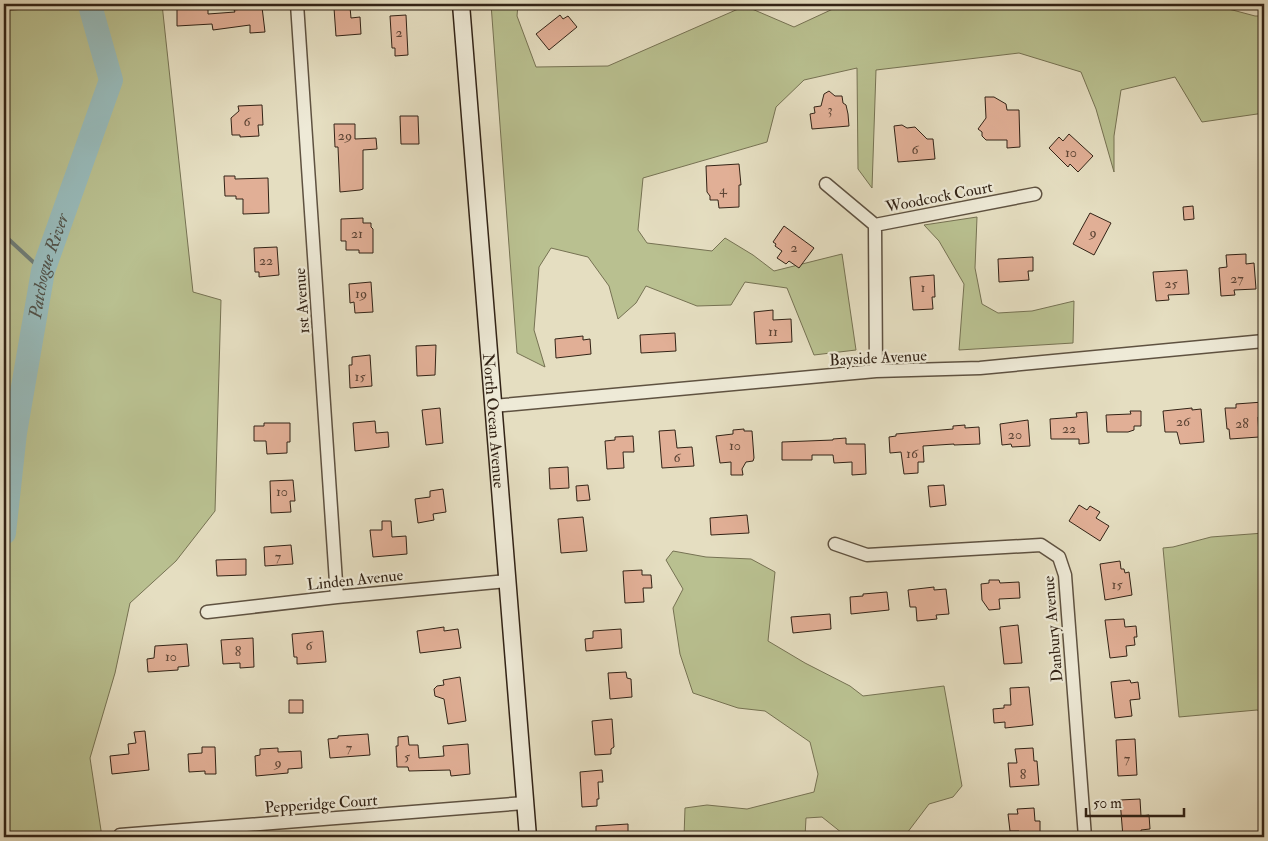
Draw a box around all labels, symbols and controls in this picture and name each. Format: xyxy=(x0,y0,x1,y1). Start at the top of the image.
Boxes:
house number: 2 xyxy=(395,24,403,41)
house number: 3 xyxy=(827,101,833,118)
house number: 6 xyxy=(243,113,251,130)
house number: 29 xyxy=(338,127,352,144)
house number: 6 xyxy=(911,141,919,158)
house number: 10 xyxy=(1065,144,1077,161)
street label: Woodcock Court xyxy=(883,177,994,217)
house number: 4 xyxy=(719,181,728,198)
water label: Patchogue River xyxy=(24,209,75,322)
house number: 9 xyxy=(1088,224,1097,241)
house number: 21 xyxy=(351,225,363,242)
house number: 2 xyxy=(790,239,798,256)
house number: 22 xyxy=(259,252,273,269)
street label: 1st Avenue xyxy=(290,267,314,335)
house number: 27 xyxy=(1230,270,1244,287)
house number: 25 xyxy=(1164,275,1178,292)
house number: 1 xyxy=(921,279,926,296)
house number: 19 xyxy=(355,285,367,302)
house number: 11 xyxy=(768,323,778,340)
street label: Bayside Avenue xyxy=(829,345,928,371)
street label: North Ocean Avenue xyxy=(478,352,509,489)
house number: 15 xyxy=(354,368,366,385)
house number: 26 xyxy=(1176,413,1191,430)
house number: 28 xyxy=(1235,415,1249,432)
house number: 22 xyxy=(1062,420,1076,437)
house number: 20 xyxy=(1008,426,1022,443)
house number: 10 xyxy=(729,437,741,454)
house number: 16 xyxy=(906,445,919,462)
house number: 6 xyxy=(673,449,681,466)
house number: 10 xyxy=(276,483,288,500)
house number: 7 xyxy=(275,548,282,565)
street label: Linden Avenue xyxy=(306,565,404,595)
street label: Danbury Avenue xyxy=(1038,575,1068,683)
house number: 15 xyxy=(1111,576,1123,593)
house number: 6 xyxy=(305,637,313,654)
house number: 8 xyxy=(235,643,242,660)
house number: 10 xyxy=(165,648,177,665)
house number: 7 xyxy=(346,739,353,756)
house number: 5 xyxy=(404,748,411,765)
house number: 7 xyxy=(1124,750,1131,767)
house number: 9 xyxy=(273,754,282,771)
house number: 8 xyxy=(1020,766,1027,783)
scale bar xyxy=(1086,786,1183,818)
street label: Pepperidge Court xyxy=(264,790,378,819)
text: 50 m xyxy=(1093,794,1122,813)

